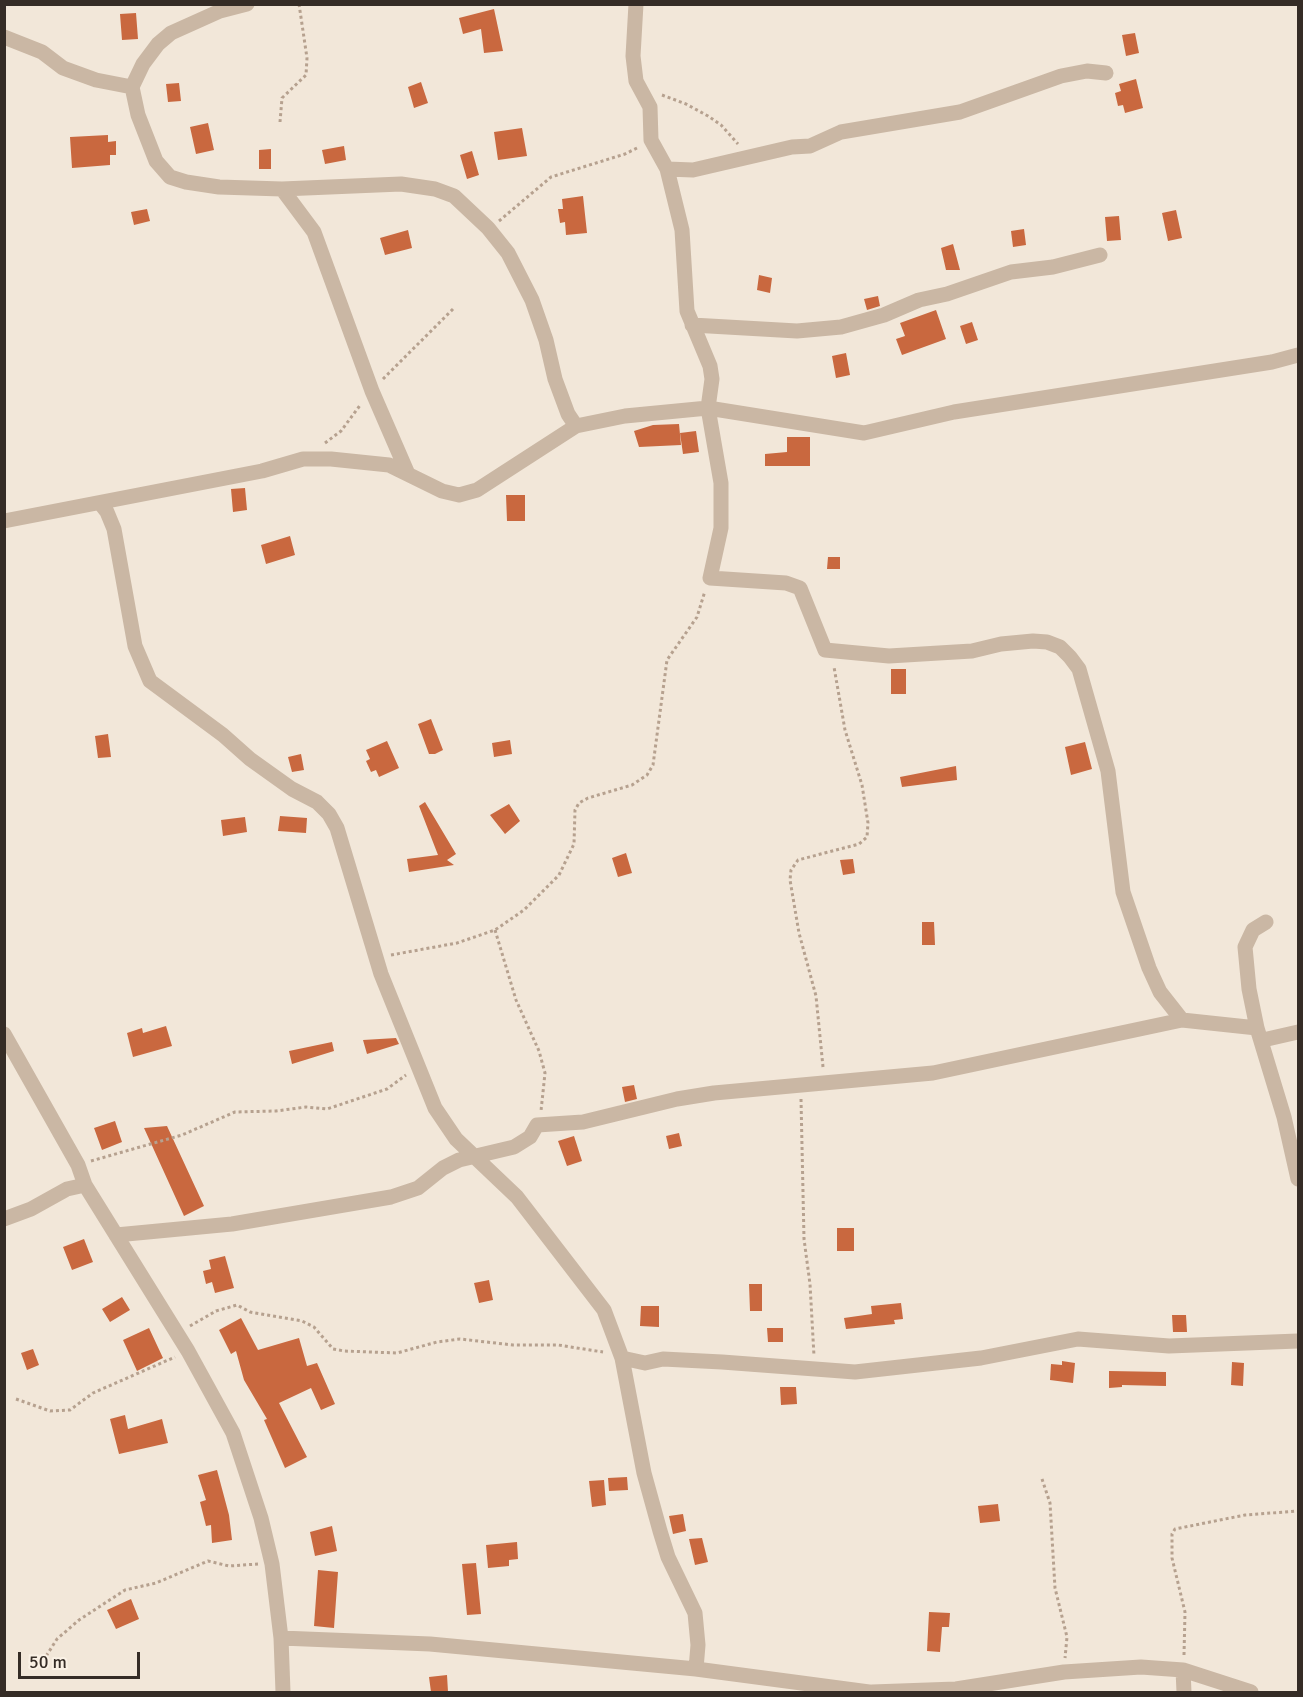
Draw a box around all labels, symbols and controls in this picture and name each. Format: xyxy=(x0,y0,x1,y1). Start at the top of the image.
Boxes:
scale bar xyxy=(21,1640,142,1678)
text: 50 m xyxy=(29,1651,67,1673)

